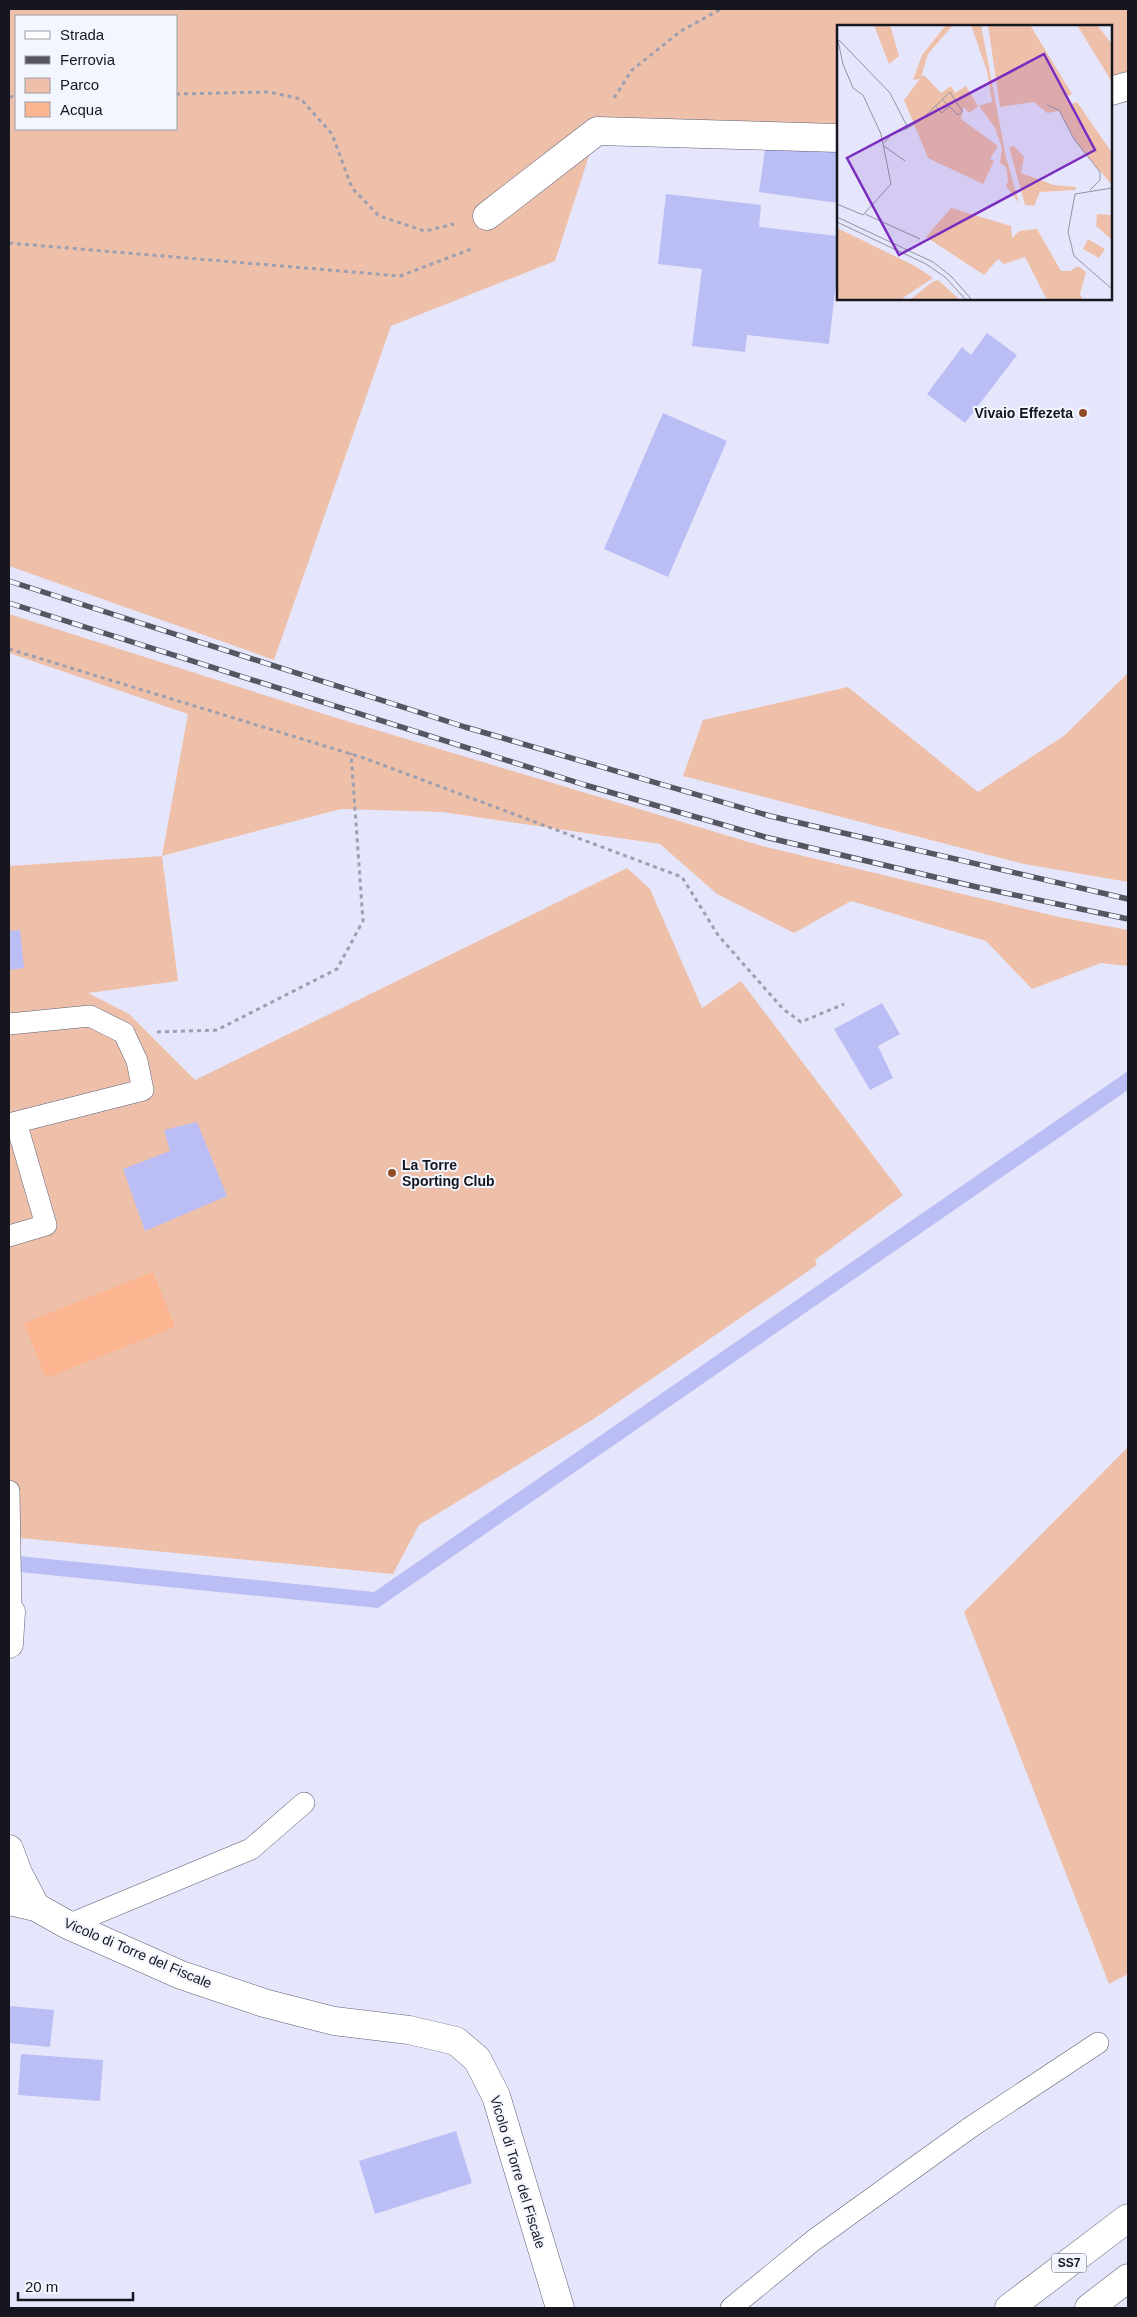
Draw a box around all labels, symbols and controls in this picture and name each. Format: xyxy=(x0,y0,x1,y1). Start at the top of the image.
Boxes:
legend xyxy=(15,15,178,130)
inset map xyxy=(837,25,1112,300)
text: Strada xyxy=(60,26,105,43)
text: Ferrovia xyxy=(60,51,116,68)
text: Parco xyxy=(60,76,99,93)
text: Acqua xyxy=(60,101,103,118)
place label: Vivaio Effezeta xyxy=(974,405,1073,421)
marker: Vivaio Effezeta xyxy=(1077,407,1089,419)
place label: La Torre Sporting Club xyxy=(402,1157,495,1189)
marker: La Torre Sporting Club xyxy=(386,1167,398,1179)
street label: Vicolo di Torre del Fiscale xyxy=(62,1915,214,1992)
street label: Vicolo di Torre del Fiscale xyxy=(487,2094,549,2251)
road number: SS7 xyxy=(1052,2254,1086,2272)
scale bar xyxy=(18,2270,132,2302)
text: 20 m xyxy=(25,2278,58,2295)

